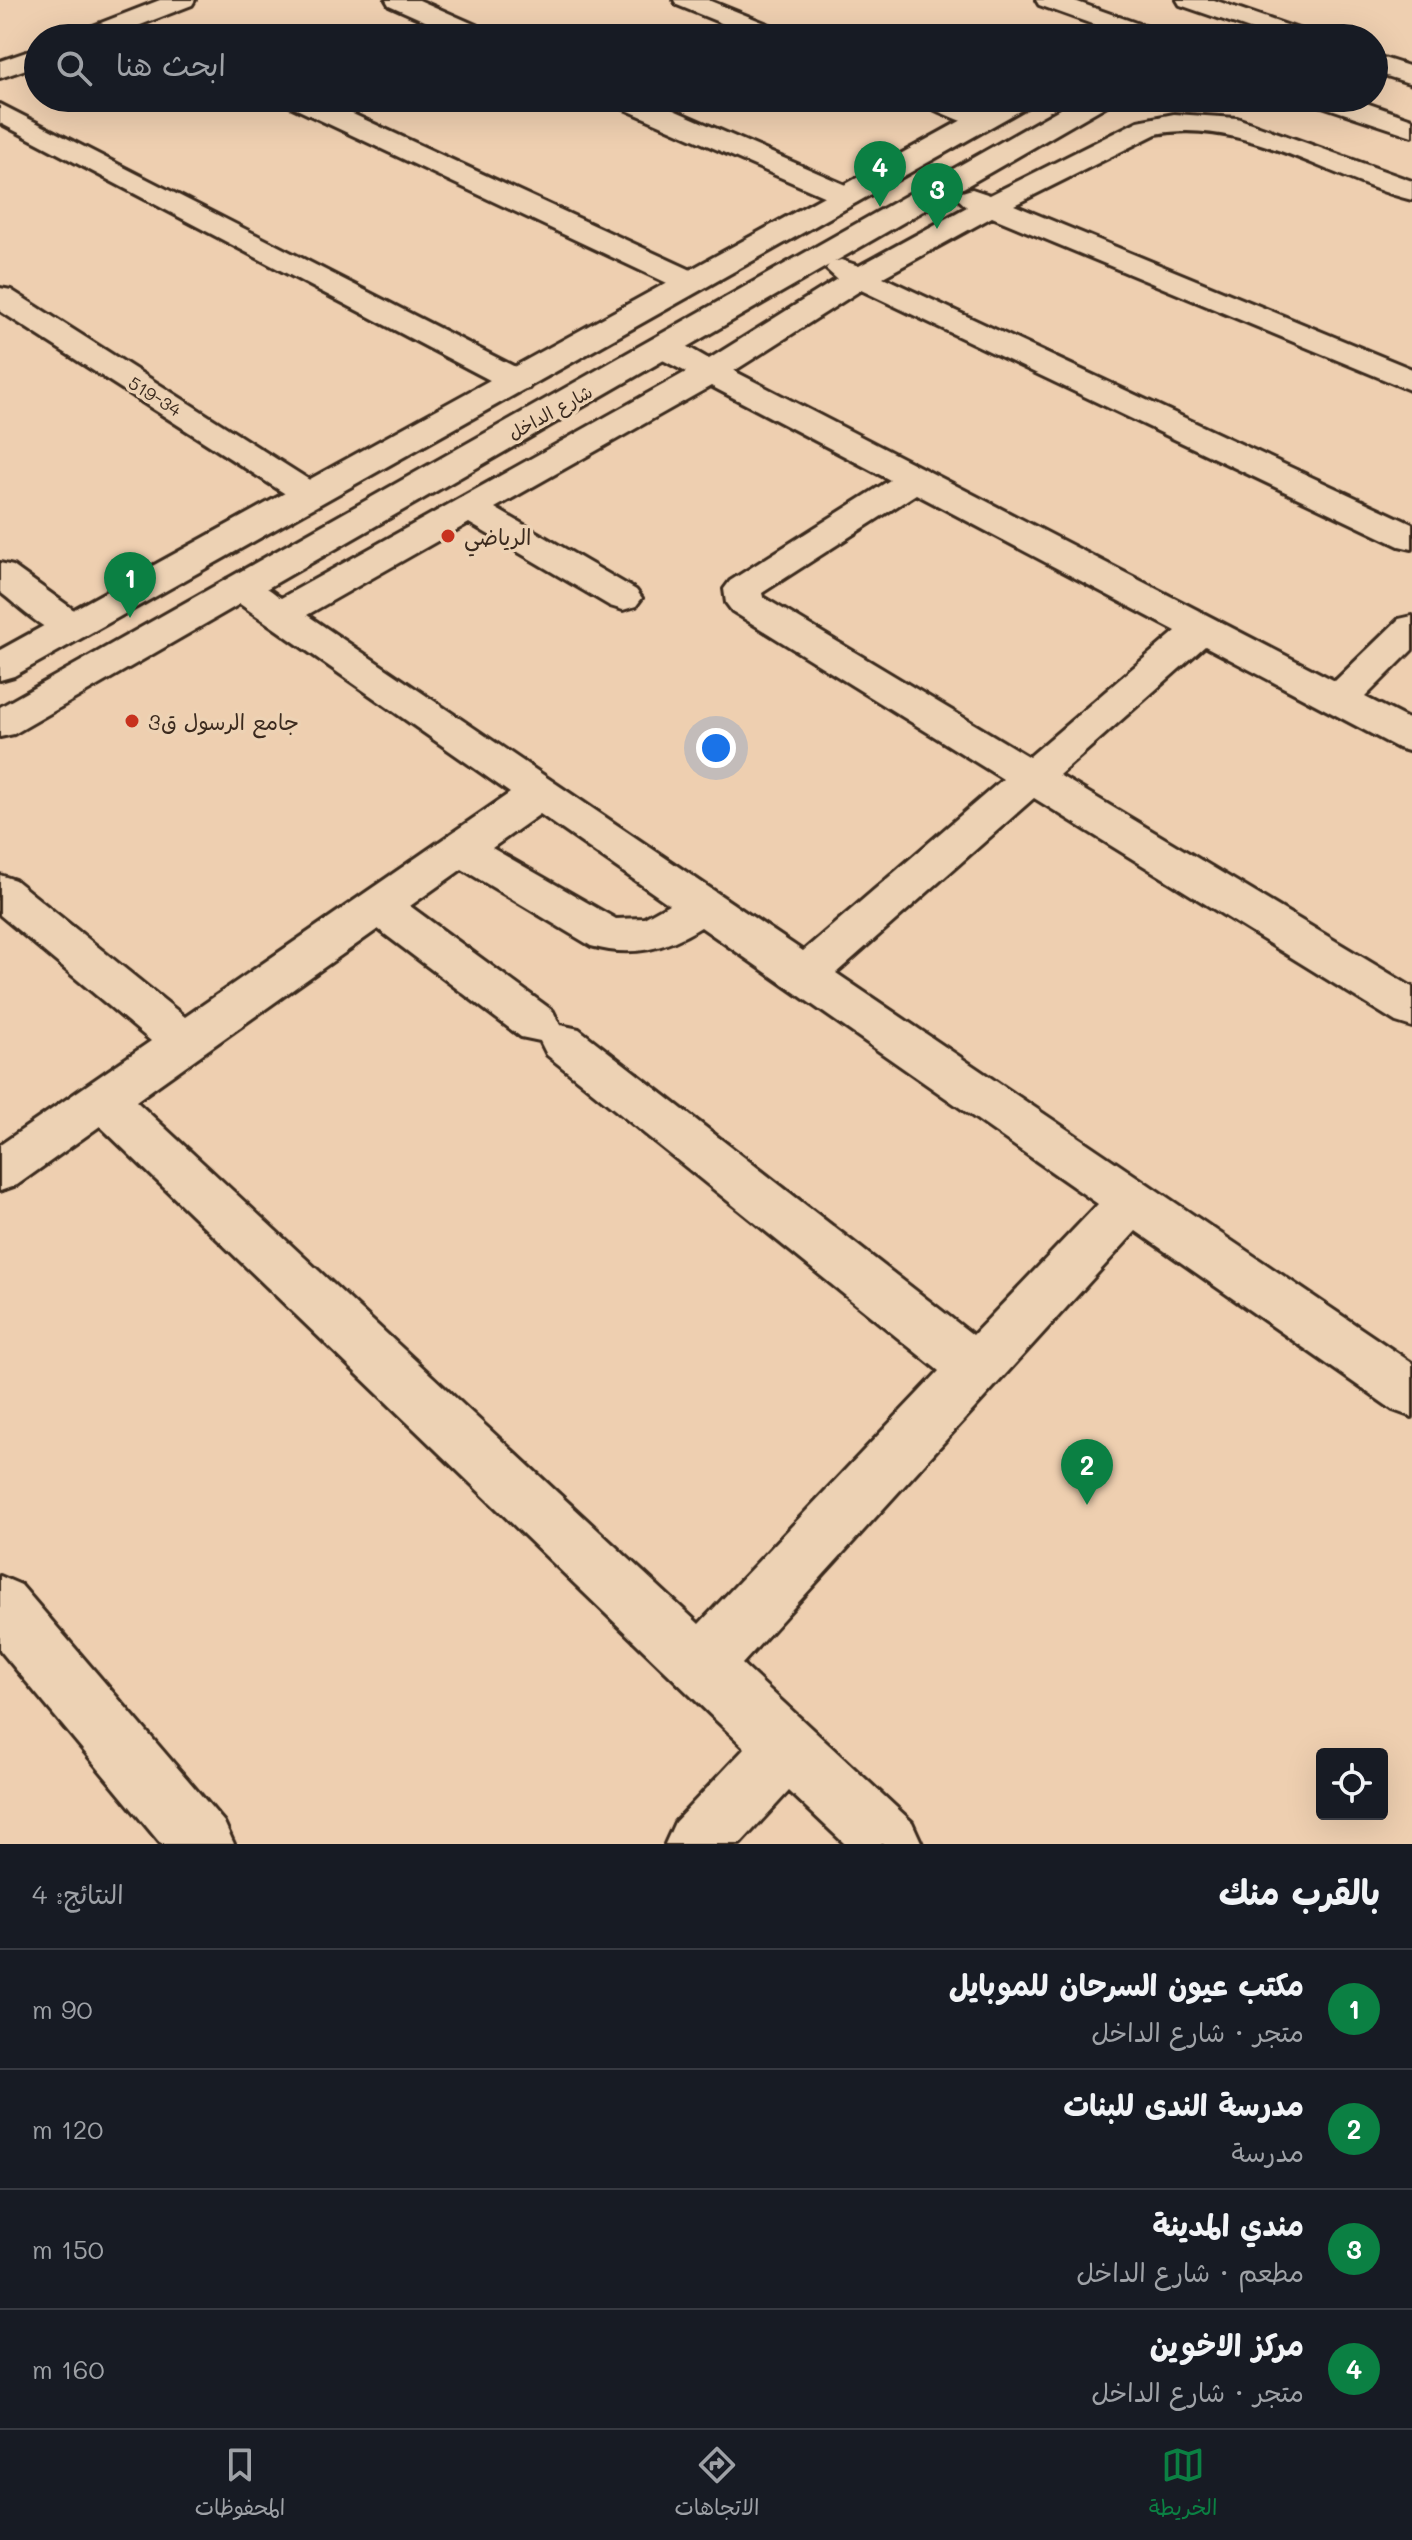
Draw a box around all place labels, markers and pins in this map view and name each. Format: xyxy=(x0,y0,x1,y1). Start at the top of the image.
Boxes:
pin: 4 xyxy=(854,141,906,207)
pin: 3 xyxy=(911,163,963,229)
place label: الرياضي xyxy=(464,522,531,557)
marker: الرياضي xyxy=(439,527,457,545)
pin: 1 xyxy=(104,552,156,618)
place label: جامع الرسول ق3 xyxy=(148,707,299,739)
marker: جامع الرسول ق3 xyxy=(123,712,141,730)
pin: 2 xyxy=(1061,1439,1113,1505)

